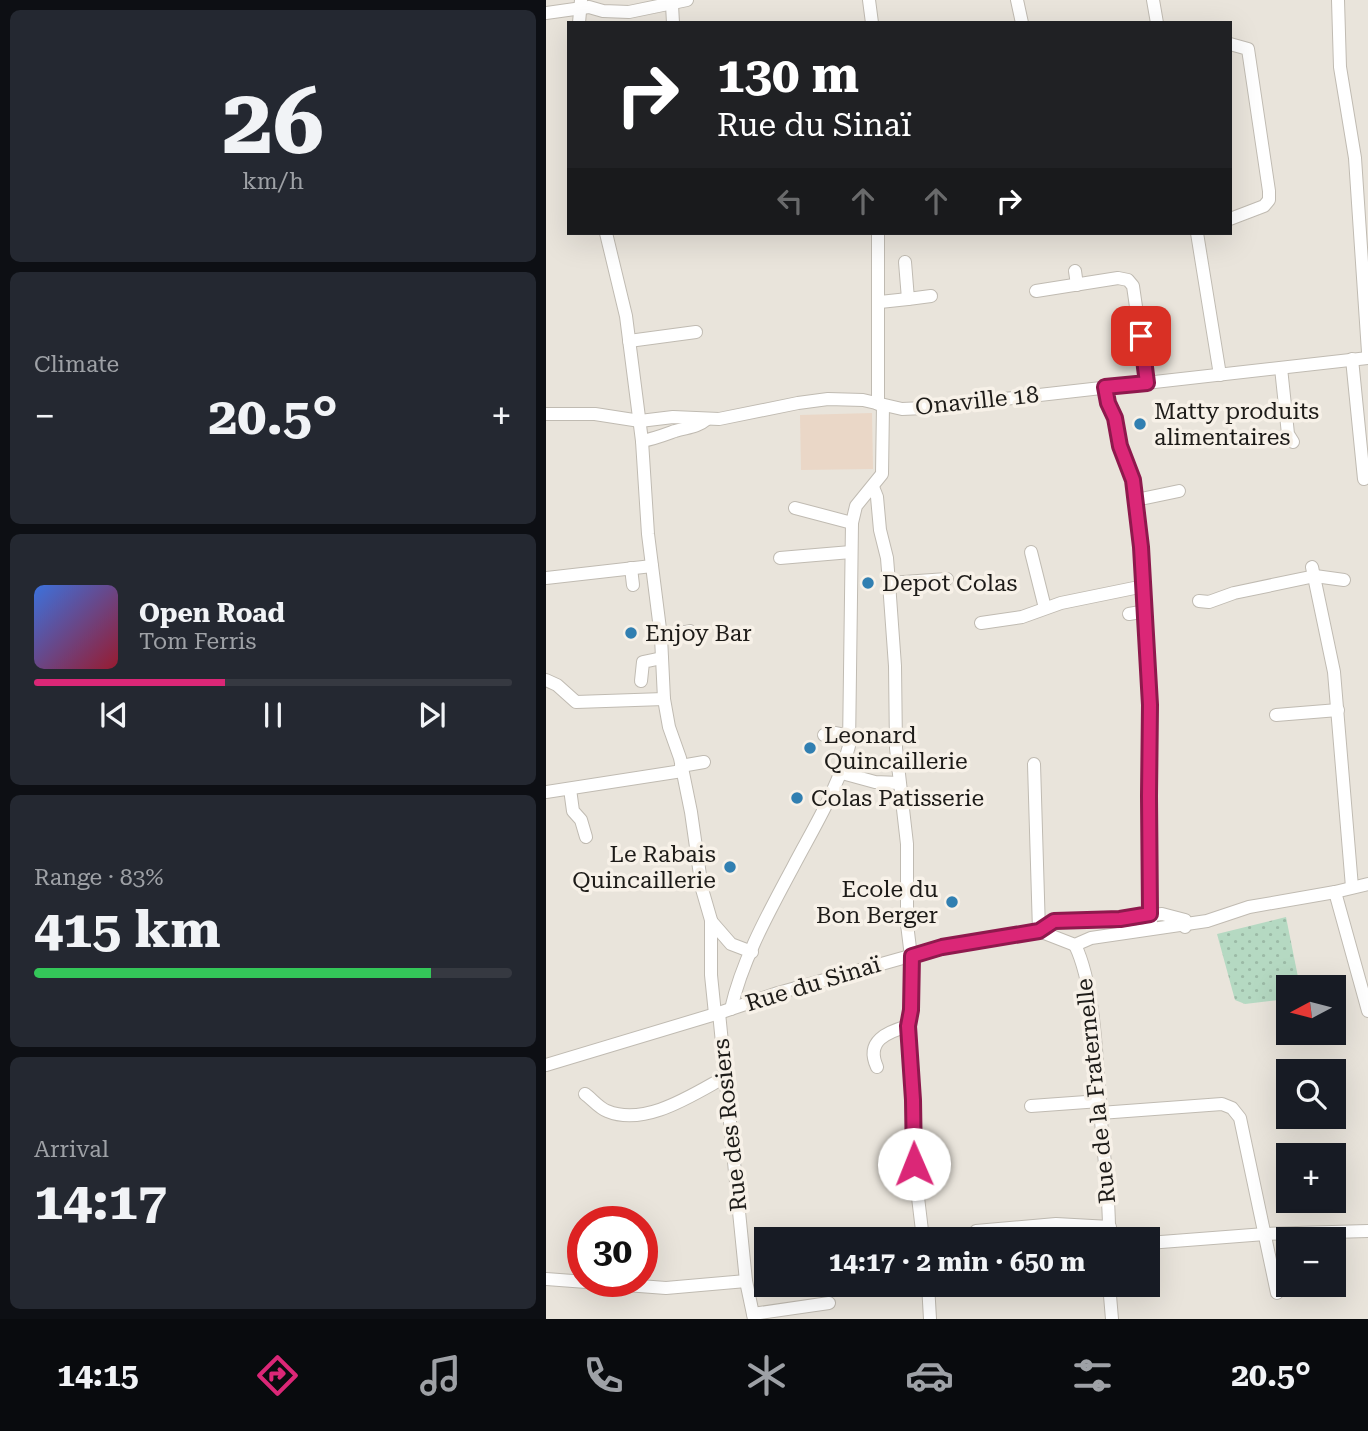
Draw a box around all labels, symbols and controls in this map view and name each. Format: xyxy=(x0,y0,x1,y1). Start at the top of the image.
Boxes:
text: 130 m xyxy=(717,47,859,104)
icon: right xyxy=(602,49,693,140)
text: 26 xyxy=(222,69,324,175)
text: Rue du Sinaï xyxy=(717,106,911,144)
text: km/h xyxy=(242,168,304,195)
icon: left xyxy=(771,182,809,220)
icon: ahead xyxy=(844,182,882,220)
icon: ahead xyxy=(917,182,955,220)
icon: right xyxy=(990,182,1028,220)
pin xyxy=(1111,306,1171,366)
icon: arrive xyxy=(1122,317,1160,355)
text: Climate xyxy=(34,351,119,378)
street label: Onaville 18 xyxy=(914,381,1040,421)
text: 20.5° xyxy=(208,386,338,447)
text: − xyxy=(34,394,55,438)
text: + xyxy=(491,394,512,438)
place label: Matty produits alimentaires xyxy=(1154,398,1319,451)
marker: Matty produits alimentaires xyxy=(1132,416,1148,432)
place label: Depot Colas xyxy=(882,570,1017,597)
marker: Depot Colas xyxy=(860,575,876,591)
text: Open Road xyxy=(139,598,285,628)
place label: Enjoy Bar xyxy=(645,620,752,647)
marker: Enjoy Bar xyxy=(623,625,639,641)
text: Tom Ferris xyxy=(139,628,256,655)
icon: previous xyxy=(95,696,133,734)
icon: pause xyxy=(254,696,292,734)
icon: next xyxy=(413,696,451,734)
place label: Leonard Quincaillerie xyxy=(824,722,968,775)
marker: Leonard Quincaillerie xyxy=(802,740,818,756)
place label: Colas Patisserie xyxy=(811,785,984,812)
marker: Colas Patisserie xyxy=(789,790,805,806)
place label: Le Rabais Quincaillerie xyxy=(572,841,716,894)
marker: Le Rabais Quincaillerie xyxy=(722,859,738,875)
text: Range · 83% xyxy=(34,864,163,891)
place label: Ecole du Bon Berger xyxy=(816,876,938,929)
marker: Ecole du Bon Berger xyxy=(944,894,960,910)
text: 415 km xyxy=(34,899,221,960)
street label: Rue du Sinaï xyxy=(742,950,884,1017)
north arrow xyxy=(1276,975,1346,1045)
map controls xyxy=(1276,975,1346,1297)
street label: Rue de la Fraternelle xyxy=(1071,977,1121,1205)
street label: Rue des Rosiers xyxy=(708,1037,752,1213)
button: search xyxy=(1276,1059,1346,1129)
position arrow xyxy=(877,1127,951,1201)
text: Arrival xyxy=(34,1136,109,1163)
button: + xyxy=(1276,1143,1346,1213)
text: 14:17 xyxy=(34,1171,167,1232)
speed limit sign: 30 xyxy=(567,1206,658,1297)
button: − xyxy=(1276,1227,1346,1297)
text: 14:17 · 2 min · 650 m xyxy=(829,1247,1085,1277)
icon: directions xyxy=(253,1351,302,1400)
icon: music xyxy=(416,1351,465,1400)
icon: phone xyxy=(579,1351,628,1400)
icon: climate xyxy=(742,1351,791,1400)
icon: car xyxy=(905,1351,954,1400)
icon: filters xyxy=(1068,1351,1117,1400)
text: 14:15 xyxy=(57,1356,139,1394)
text: 20.5° xyxy=(1231,1356,1311,1394)

